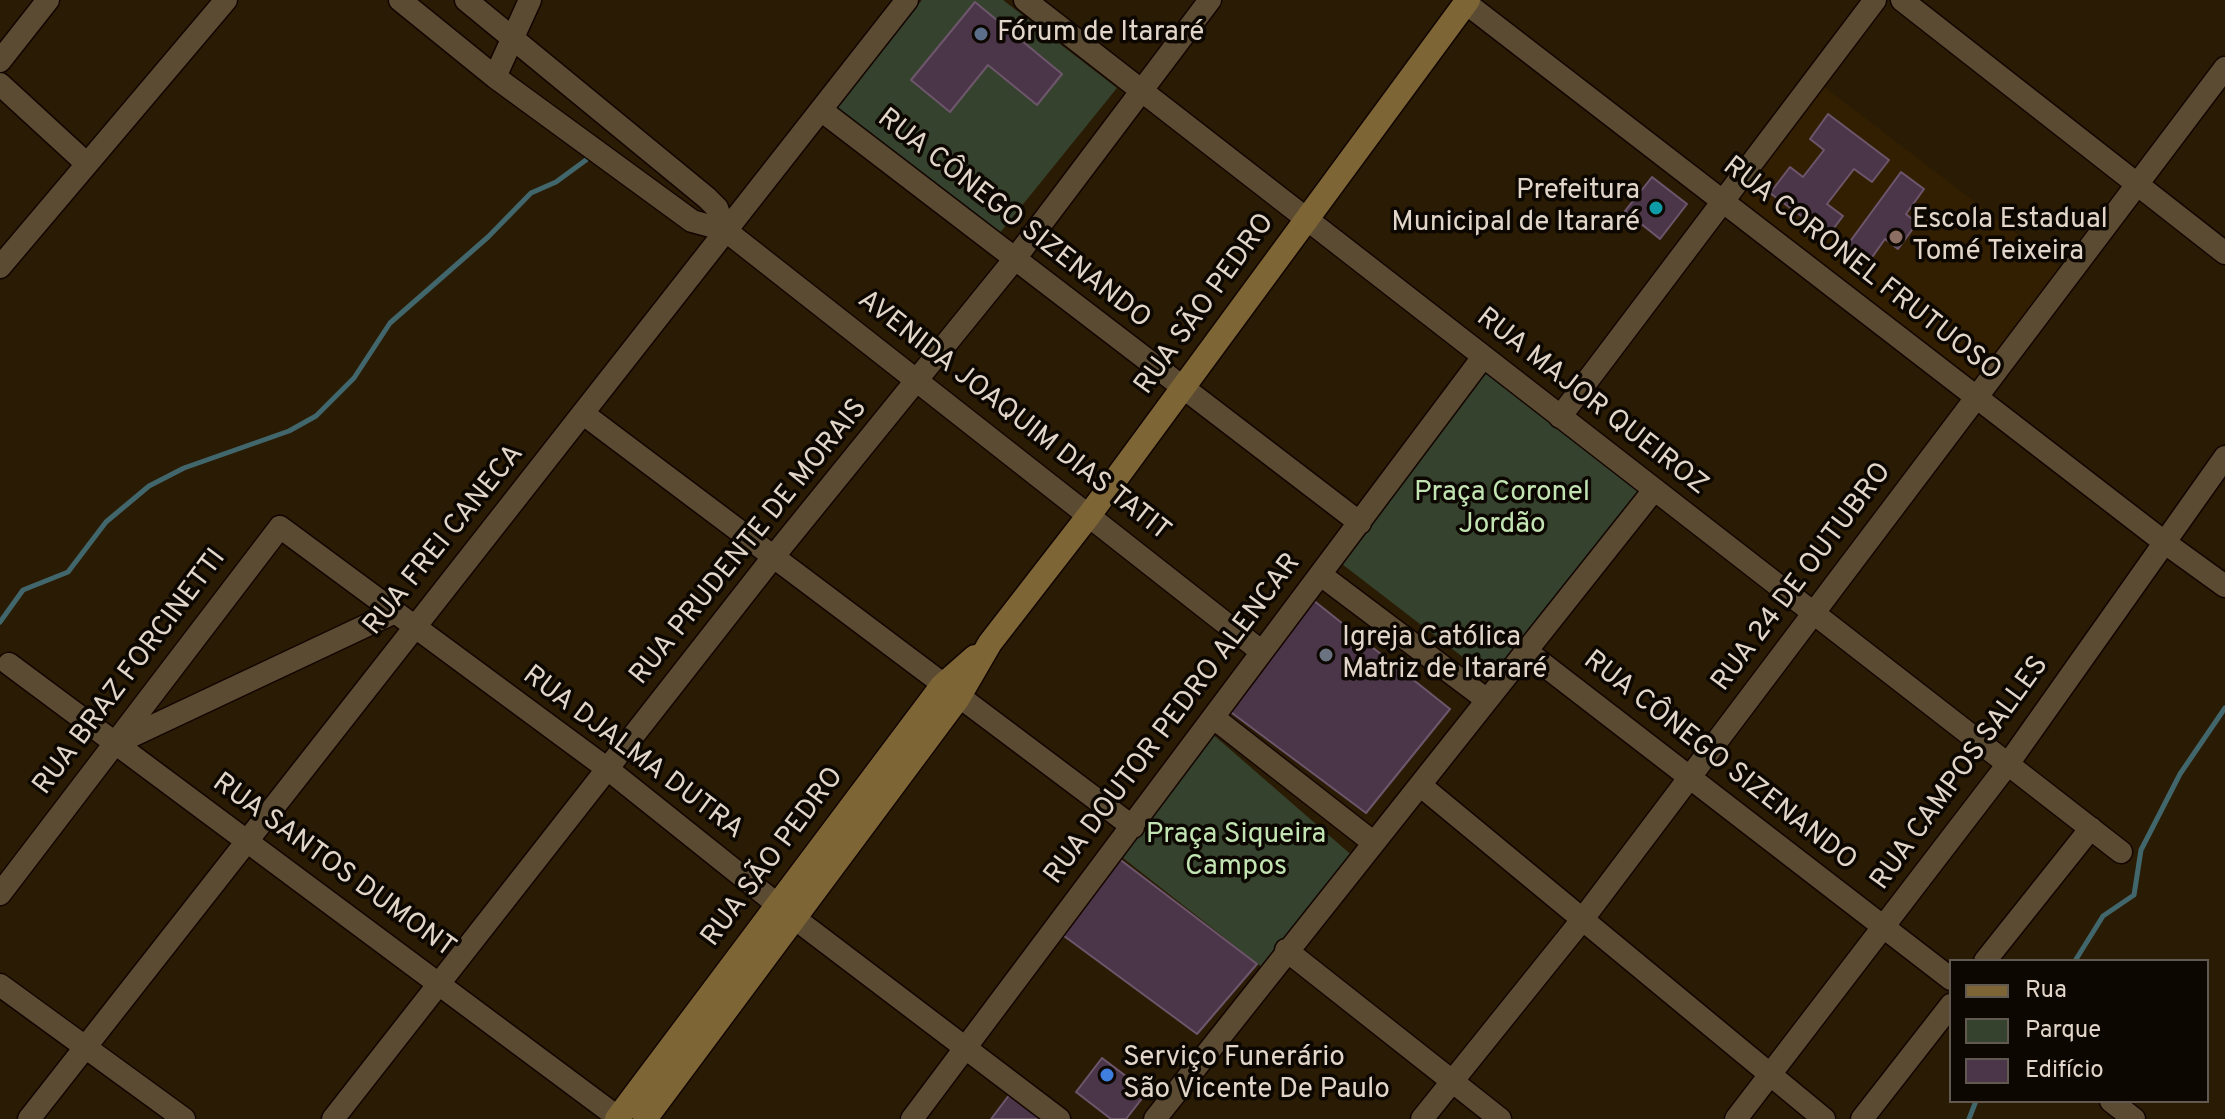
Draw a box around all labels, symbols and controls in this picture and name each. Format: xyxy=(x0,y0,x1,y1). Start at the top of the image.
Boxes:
place label: Fórum de Itararé xyxy=(997,17,1204,51)
marker: Fórum de Itararé xyxy=(972,25,990,43)
street label: RUA CÔNEGO SIZENANDO xyxy=(870,103,1156,337)
street label: RUA CORONEL FRUTUOSO xyxy=(1715,151,2007,389)
place label: Prefeitura Municipal de Itararé xyxy=(1391,175,1640,241)
marker: Prefeitura Municipal de Itararé xyxy=(1647,199,1665,217)
place label: Escola Estadual Tomé Teixeira xyxy=(1912,204,2108,270)
street label: RUA SÃO PEDRO xyxy=(1129,208,1283,402)
marker: Escola Estadual Tomé Teixeira xyxy=(1887,228,1905,246)
street label: AVENIDA JOAQUIM DIAS TATIT xyxy=(850,284,1176,550)
street label: RUA MAJOR QUEIROZ xyxy=(1468,302,1714,504)
street label: RUA PRUDENTE DE MORAIS xyxy=(624,393,876,693)
street label: RUA FREI CANECA xyxy=(358,439,532,643)
street label: RUA 24 DE OUTUBRO xyxy=(1706,457,1900,699)
park label: Praça Coronel Jordão xyxy=(1414,477,1590,543)
street label: RUA BRAZ FORCINETTI xyxy=(28,543,234,803)
street label: RUA DOUTOR PEDRO ALENCAR xyxy=(1039,548,1309,892)
place label: Igreja Católica Matriz de Itararé xyxy=(1342,622,1547,688)
street label: RUA CÔNEGO SIZENANDO xyxy=(1576,645,1862,879)
marker: Igreja Católica Matriz de Itararé xyxy=(1317,646,1335,664)
street label: RUA CAMPOS SALLES xyxy=(1865,651,2057,897)
street label: RUA DJALMA DUTRA xyxy=(515,660,749,848)
street label: RUA SÃO PEDRO xyxy=(696,762,852,954)
street label: RUA SANTOS DUMONT xyxy=(205,768,461,966)
park label: Praça Siqueira Campos xyxy=(1146,819,1326,885)
legend xyxy=(1949,959,2209,1103)
text: Rua xyxy=(2025,976,2067,1006)
text: Parque xyxy=(2025,1016,2101,1046)
place label: Serviço Funerário São Vicente De Paulo xyxy=(1123,1042,1390,1108)
text: Edifício xyxy=(2025,1056,2104,1086)
marker: Serviço Funerário São Vicente De Paulo xyxy=(1098,1066,1116,1084)

